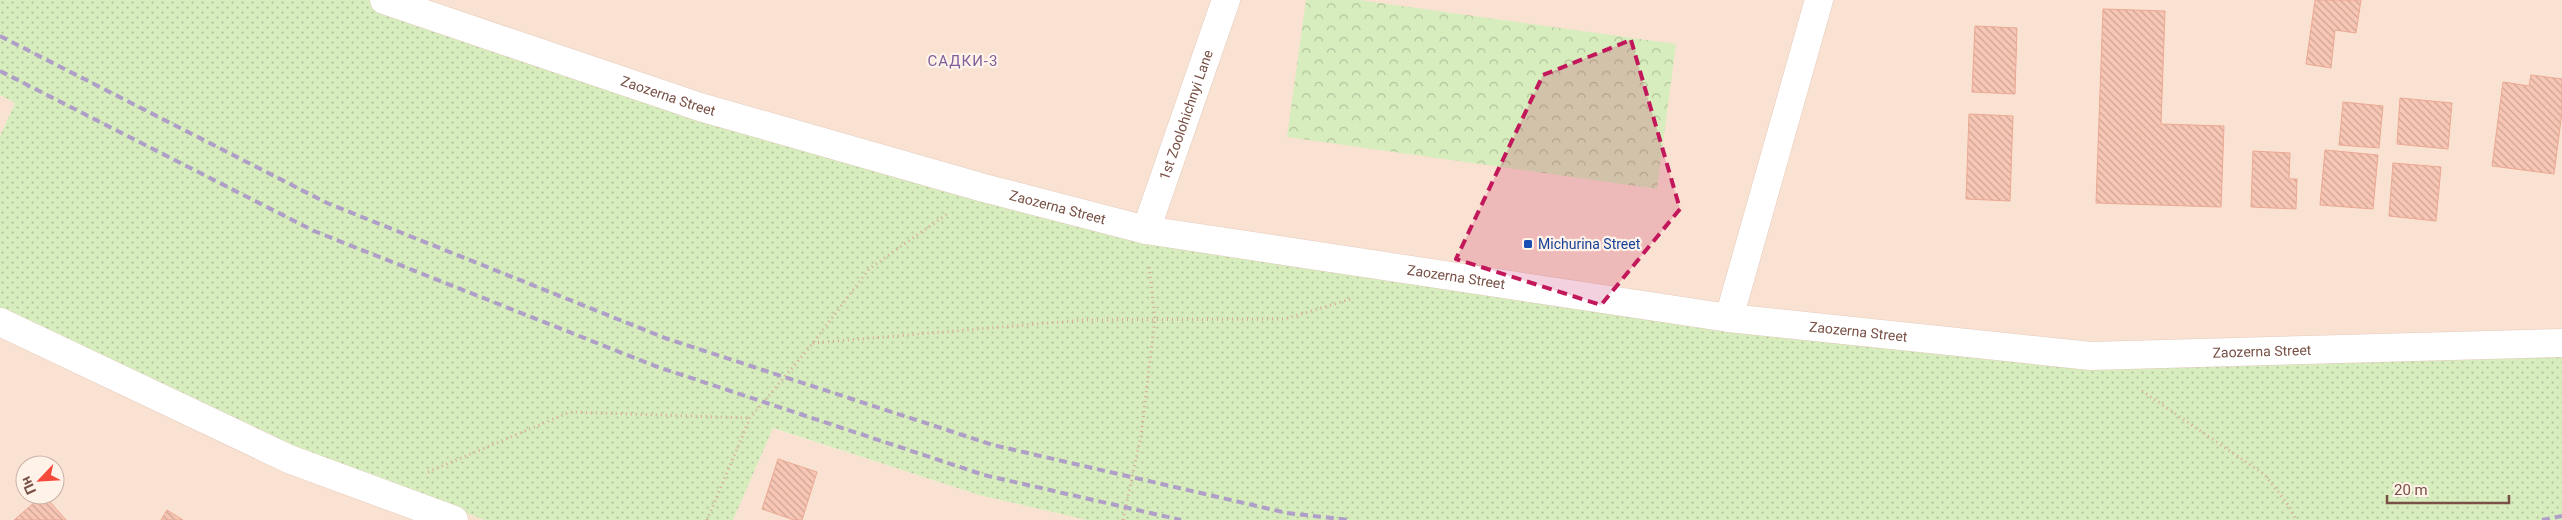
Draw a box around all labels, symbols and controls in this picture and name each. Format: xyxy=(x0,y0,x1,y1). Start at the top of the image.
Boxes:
street label: 1st Zoolohichnyi Lane xyxy=(1156,48,1216,182)
district label: САДКИ-3 xyxy=(928,52,998,70)
street label: Zaozerna Street xyxy=(619,73,718,119)
street label: Zaozerna Street xyxy=(1008,187,1108,227)
place label: Michurina Street xyxy=(1538,236,1641,252)
marker: Michurina Street xyxy=(1522,238,1534,250)
street label: Zaozerna Street xyxy=(1406,262,1507,292)
street label: Zaozerna Street xyxy=(1808,318,1909,345)
street label: Zaozerna Street xyxy=(2212,342,2312,361)
north arrow xyxy=(15,455,65,505)
scale bar xyxy=(2387,472,2510,504)
text: Пн xyxy=(17,474,39,497)
text: 20 m xyxy=(2394,481,2428,499)

